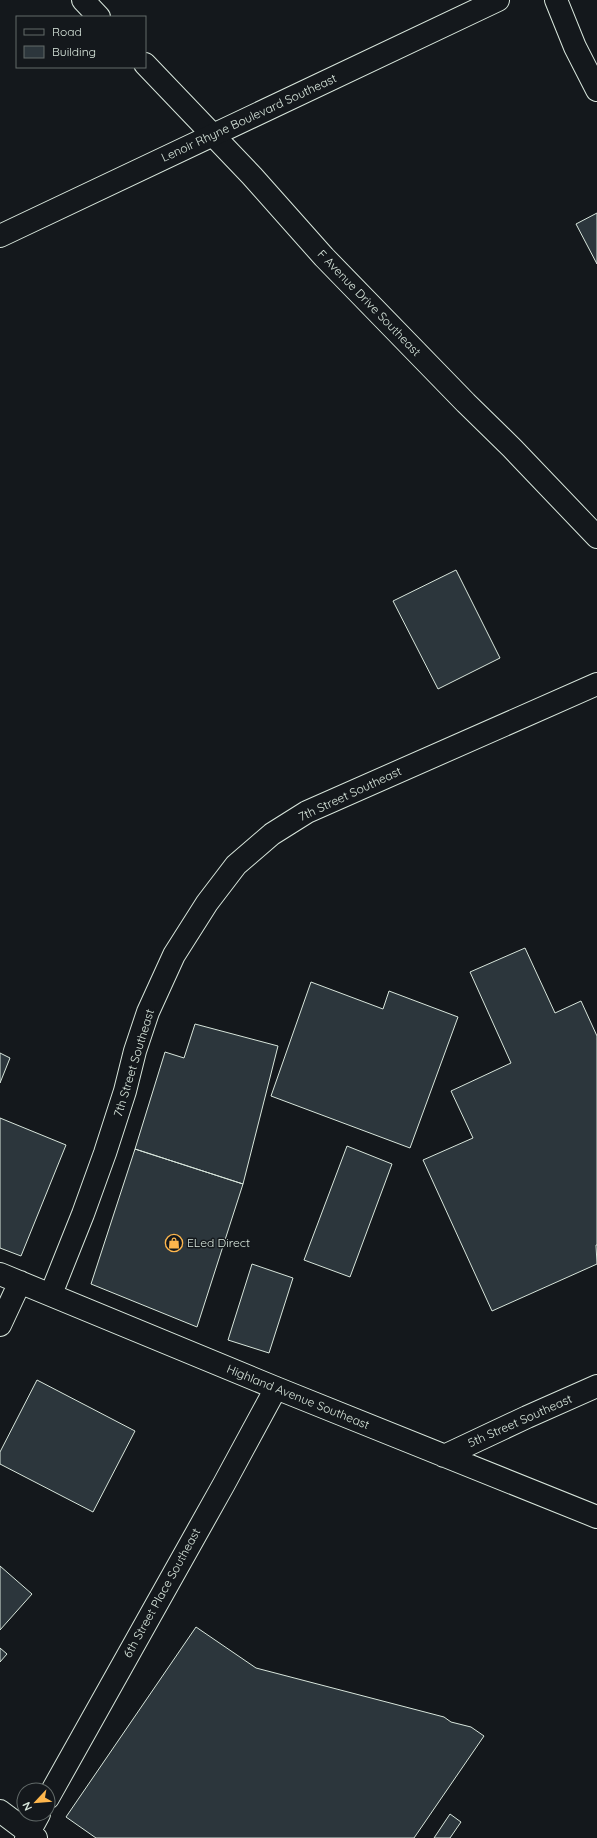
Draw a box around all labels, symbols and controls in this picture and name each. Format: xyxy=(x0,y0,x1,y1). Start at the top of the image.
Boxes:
legend xyxy=(16,16,146,68)
text: Road xyxy=(52,24,82,39)
text: Building xyxy=(52,44,96,59)
street label: Lenoir Rhyne Boulevard Southeast xyxy=(159,70,339,165)
street label: F Avenue Drive Southeast xyxy=(315,246,424,359)
street label: 7th Street Southeast xyxy=(296,763,404,824)
street label: 7th Street Southeast xyxy=(110,1007,157,1119)
shop icon: ELed Direct xyxy=(164,1233,184,1253)
place label: ELed Direct xyxy=(187,1235,250,1250)
street label: Highland Avenue Southeast xyxy=(225,1361,372,1432)
street label: 5th Street Southeast xyxy=(465,1391,574,1450)
street label: 6th Street Place Southeast xyxy=(120,1525,203,1660)
north arrow xyxy=(16,1782,56,1822)
text: N xyxy=(19,1800,35,1813)

